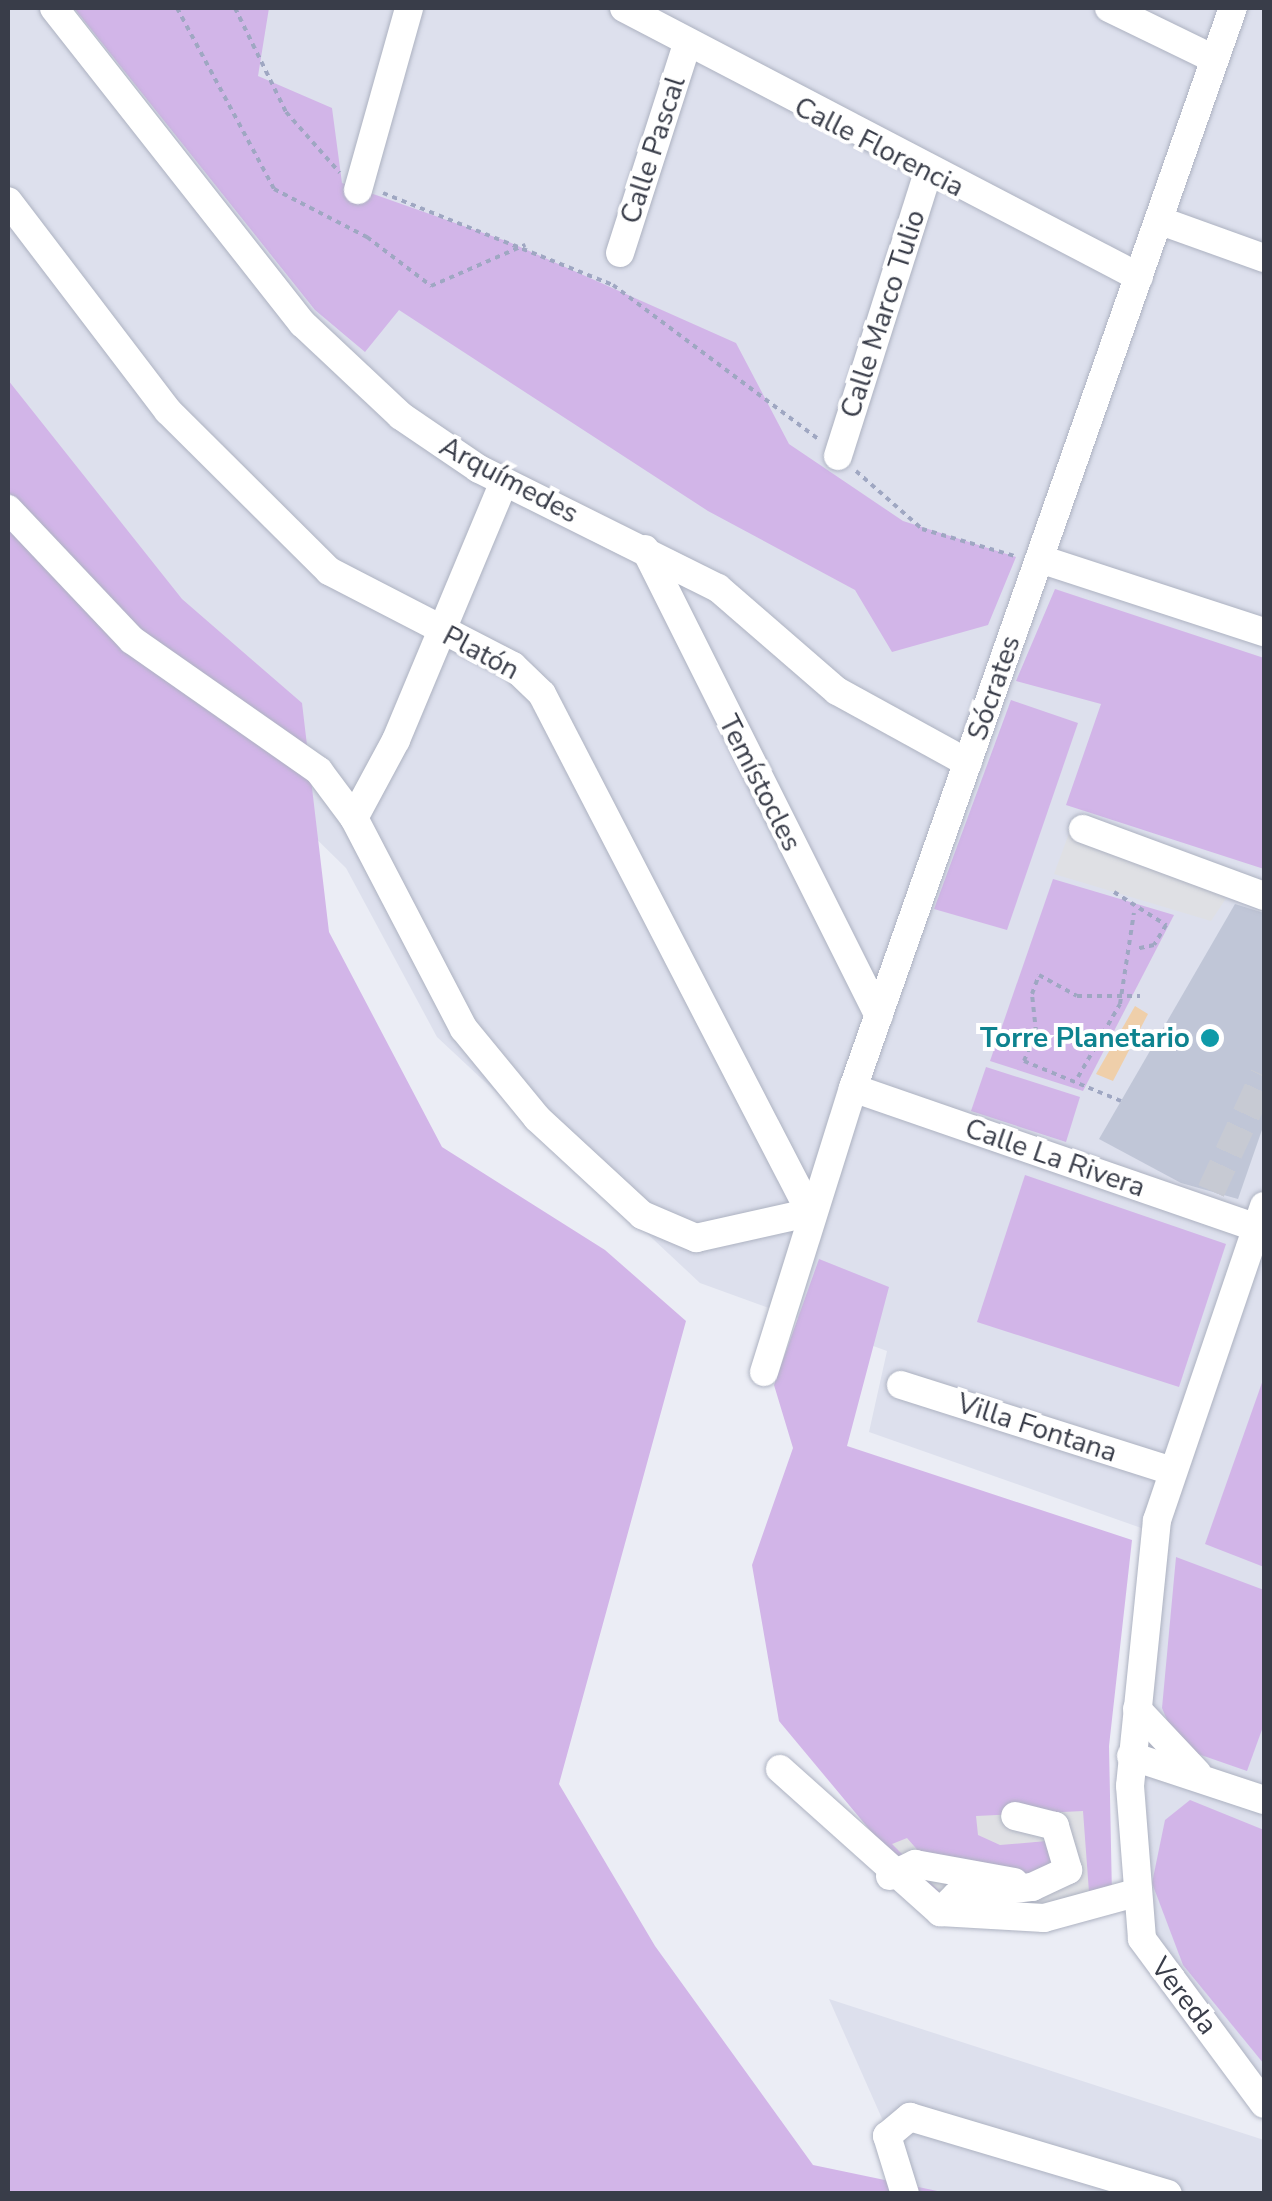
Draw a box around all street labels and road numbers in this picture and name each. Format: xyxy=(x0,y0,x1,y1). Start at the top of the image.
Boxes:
street label: Calle Pascal xyxy=(613,72,693,228)
street label: Calle Florencia xyxy=(789,90,969,204)
street label: Calle Marco Tulio xyxy=(834,206,932,422)
street label: Arquímedes xyxy=(434,429,584,531)
street label: Platón xyxy=(437,619,525,687)
street label: Sócrates xyxy=(960,631,1028,745)
street label: Temístocles xyxy=(711,709,809,857)
street label: Calle La Rivera xyxy=(961,1112,1149,1204)
street label: Villa Fontana xyxy=(953,1386,1121,1470)
street label: Vereda xyxy=(1144,1951,1224,2041)

